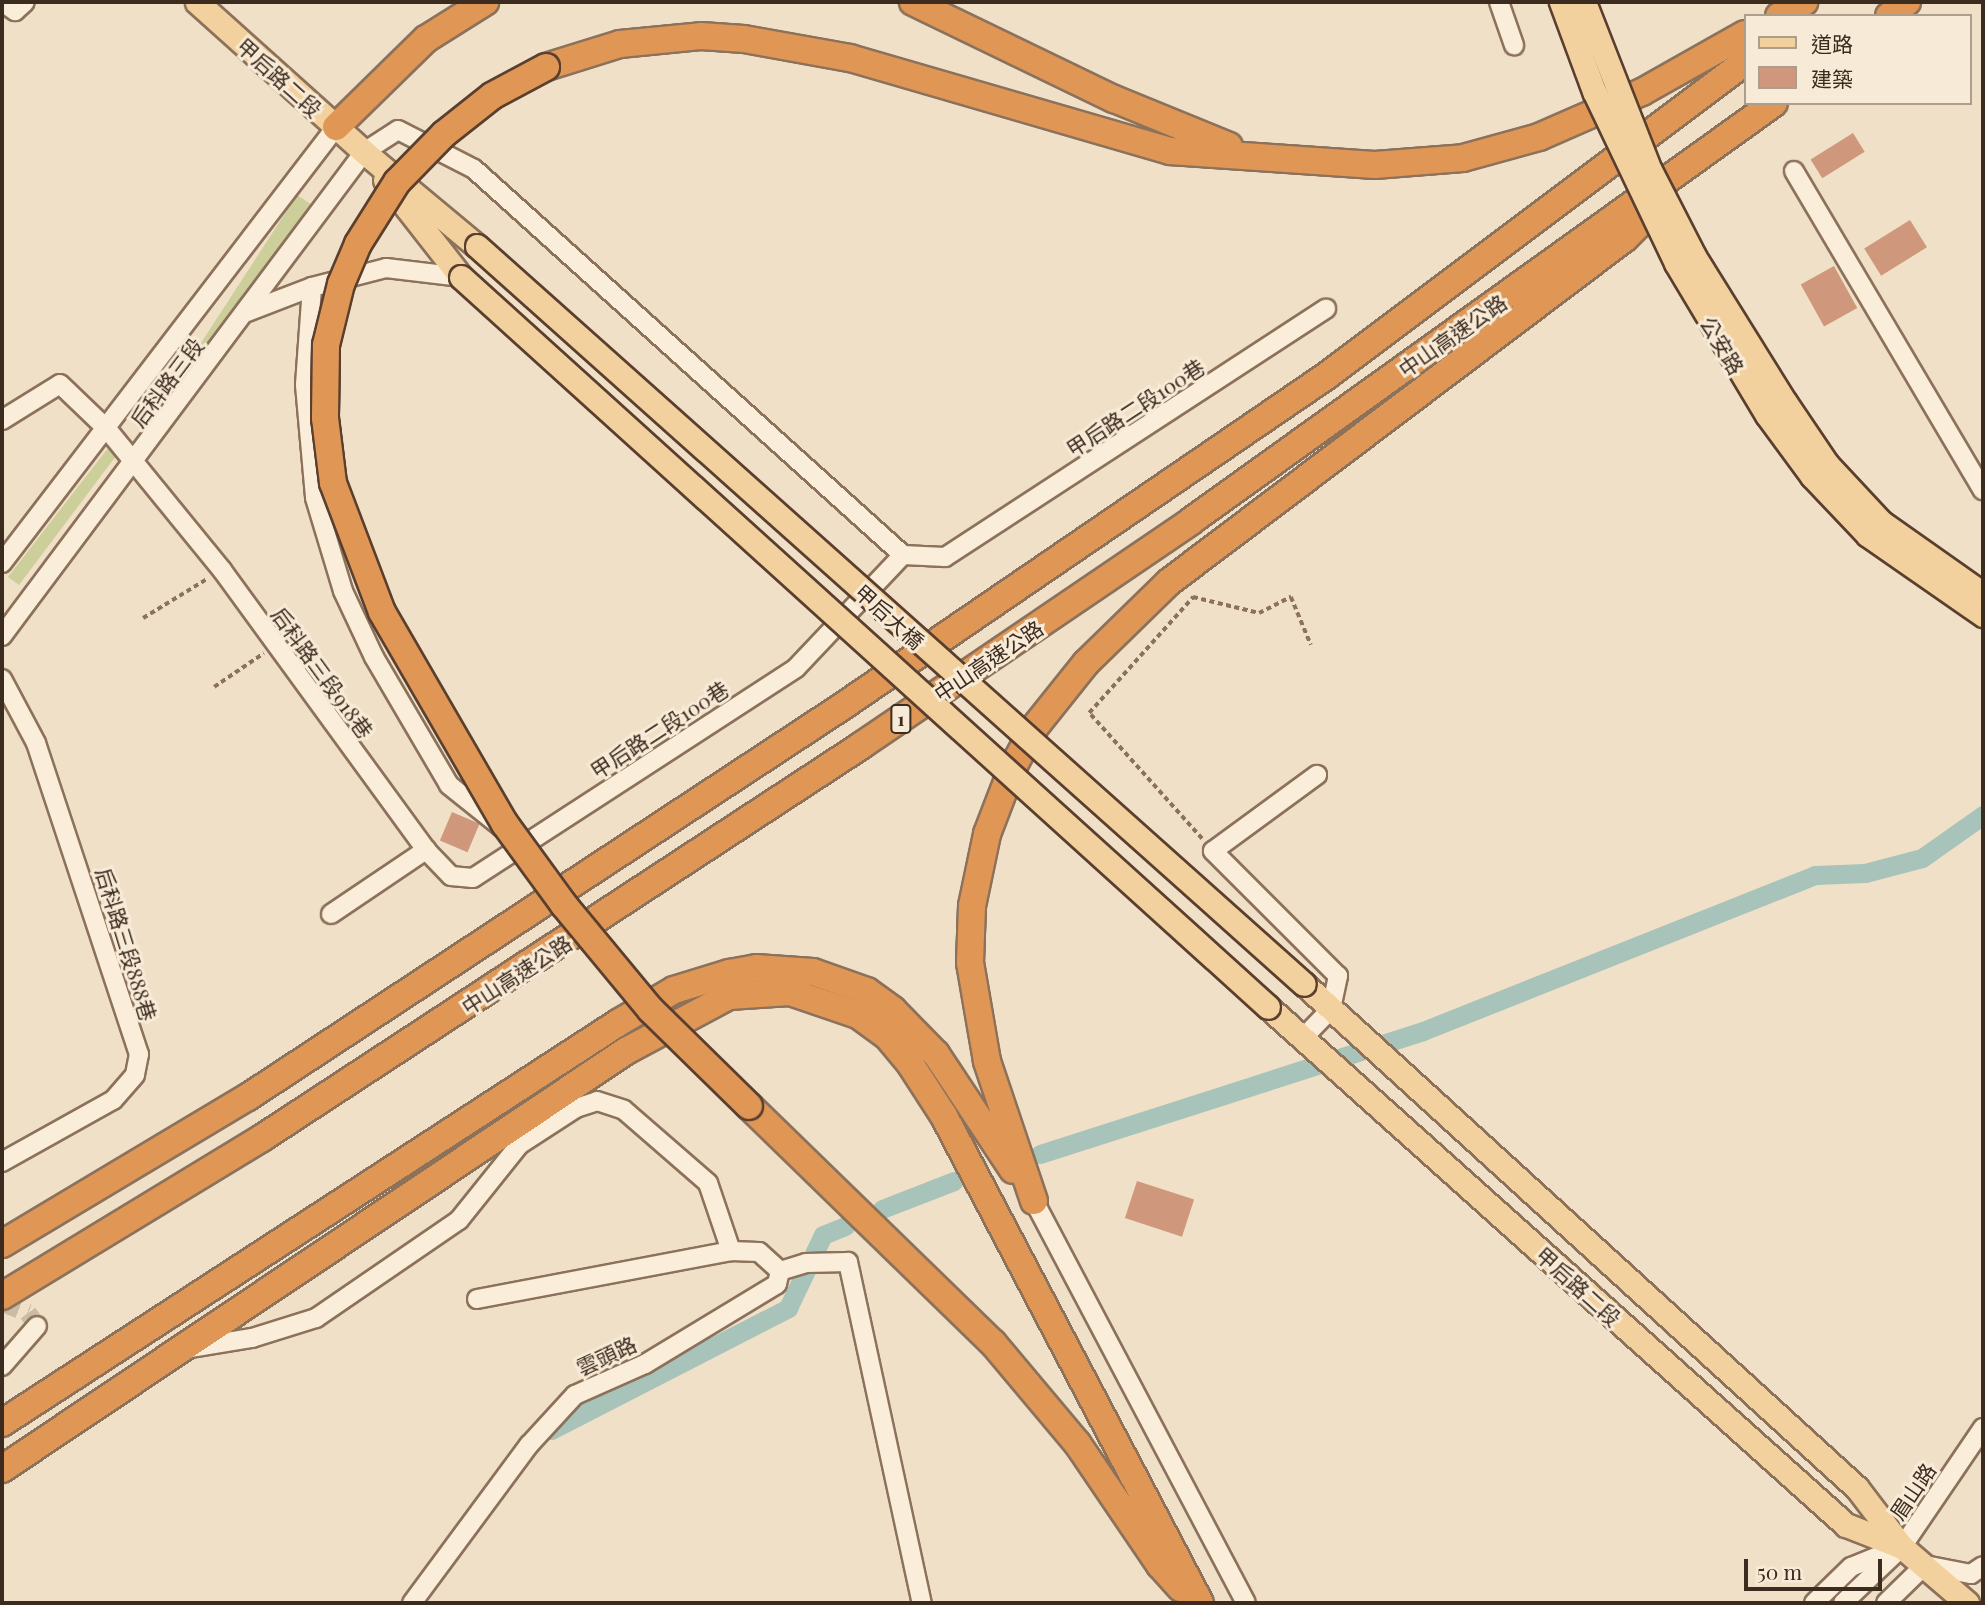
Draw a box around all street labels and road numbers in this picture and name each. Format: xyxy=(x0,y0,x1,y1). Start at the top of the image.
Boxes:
street label: 甲后路二段 xyxy=(233,33,327,121)
street label: 中山高速公路 xyxy=(1393,289,1511,381)
street label: 公安路 xyxy=(1696,312,1750,378)
street label: 后科路三段 xyxy=(124,332,208,432)
street label: 甲后路二段100巷 xyxy=(1061,353,1209,461)
street label: 甲后大橋 xyxy=(850,579,930,653)
street label: 后科路三段918巷 xyxy=(267,602,379,742)
street label: 中山高速公路 xyxy=(929,614,1047,706)
street label: 甲后路二段100巷 xyxy=(585,675,733,783)
road number: 1 xyxy=(889,704,913,734)
street label: 后科路三段888巷 xyxy=(92,864,162,1024)
street label: 中山高速公路 xyxy=(456,929,576,1019)
street label: 甲后路二段 xyxy=(1532,1242,1626,1330)
street label: 雲頭路 xyxy=(572,1330,640,1380)
street label: 眉山路 xyxy=(1884,1458,1940,1524)

